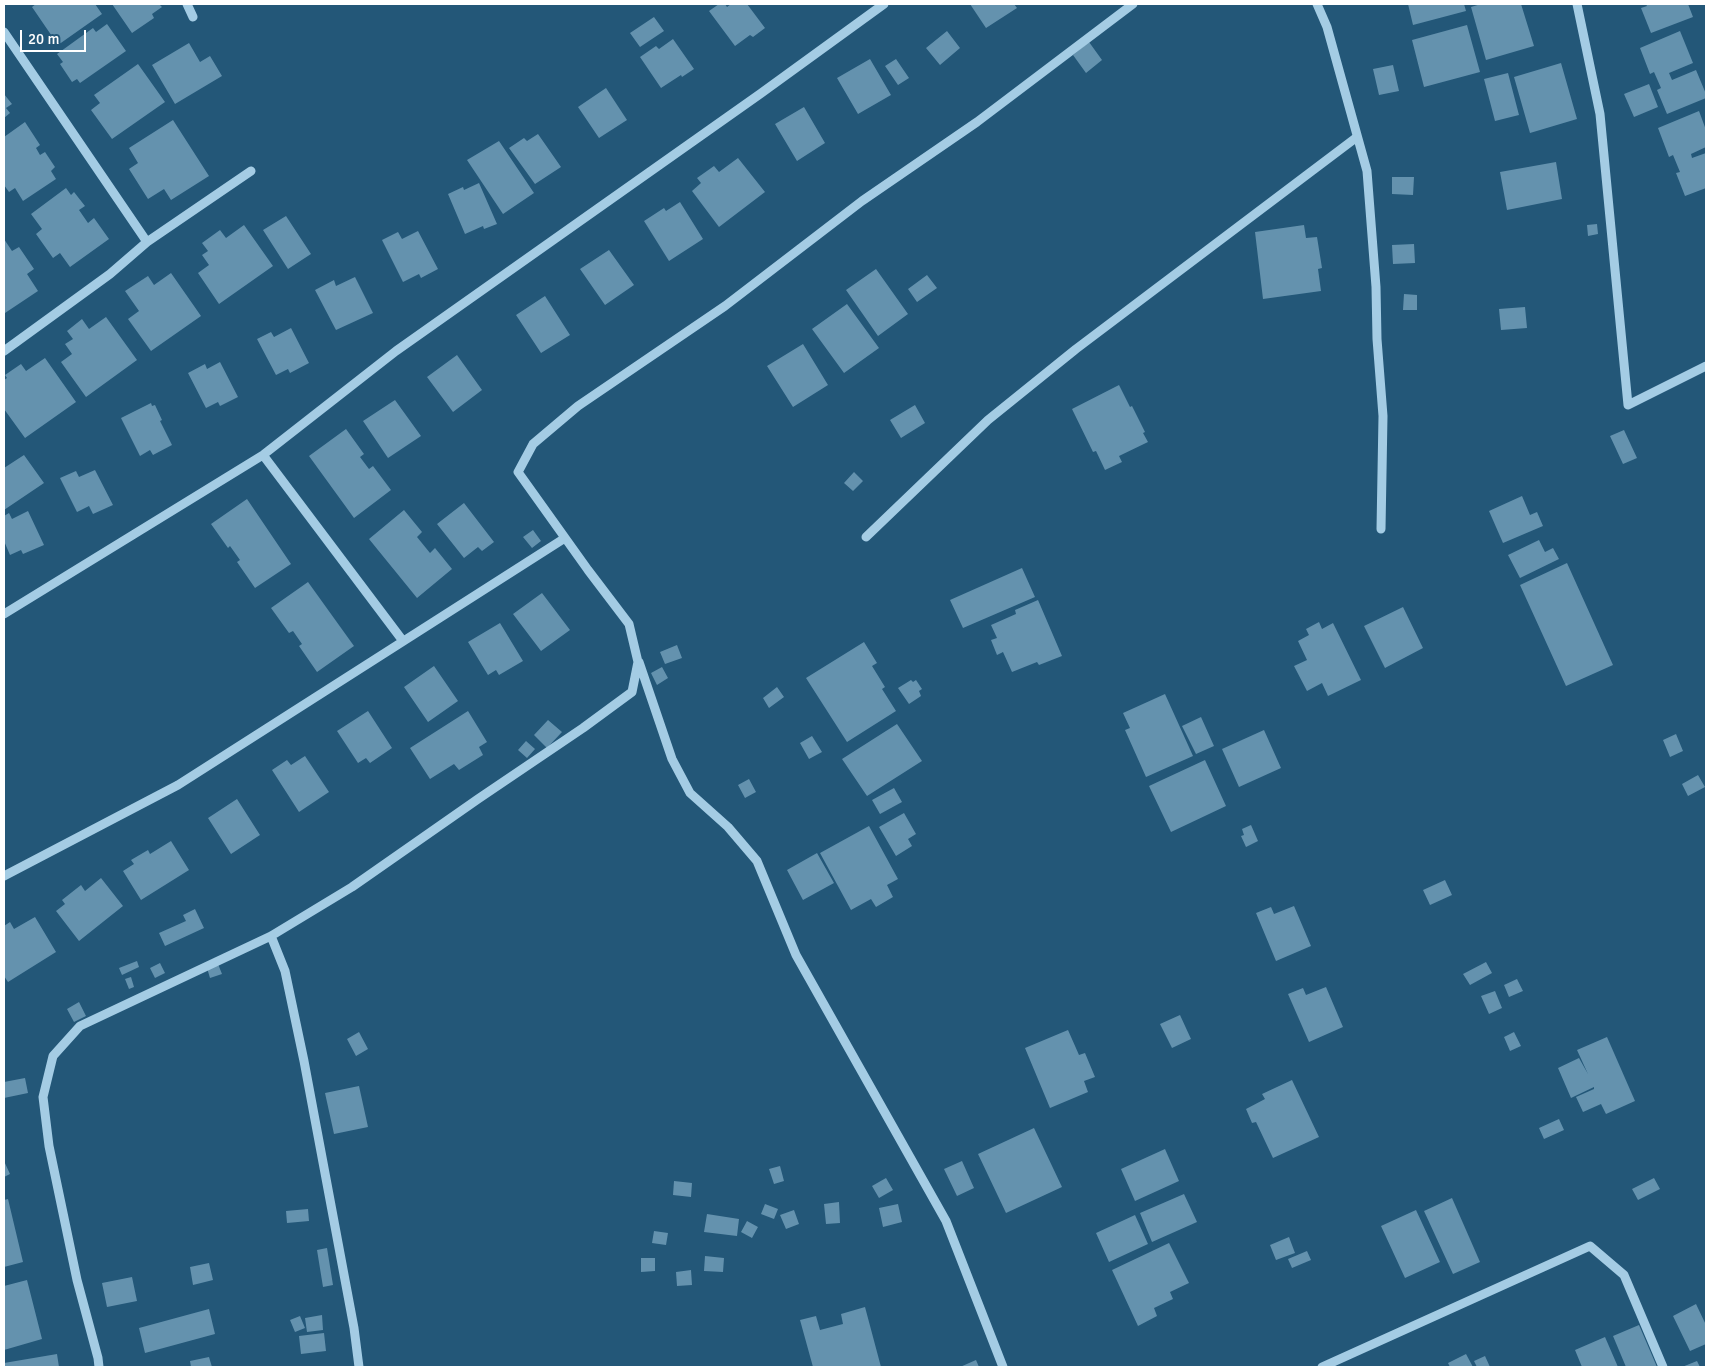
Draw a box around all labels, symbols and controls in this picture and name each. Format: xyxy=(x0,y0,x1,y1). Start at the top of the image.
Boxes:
scale bar xyxy=(22,20,89,52)
text: 20 m xyxy=(28,30,59,48)

